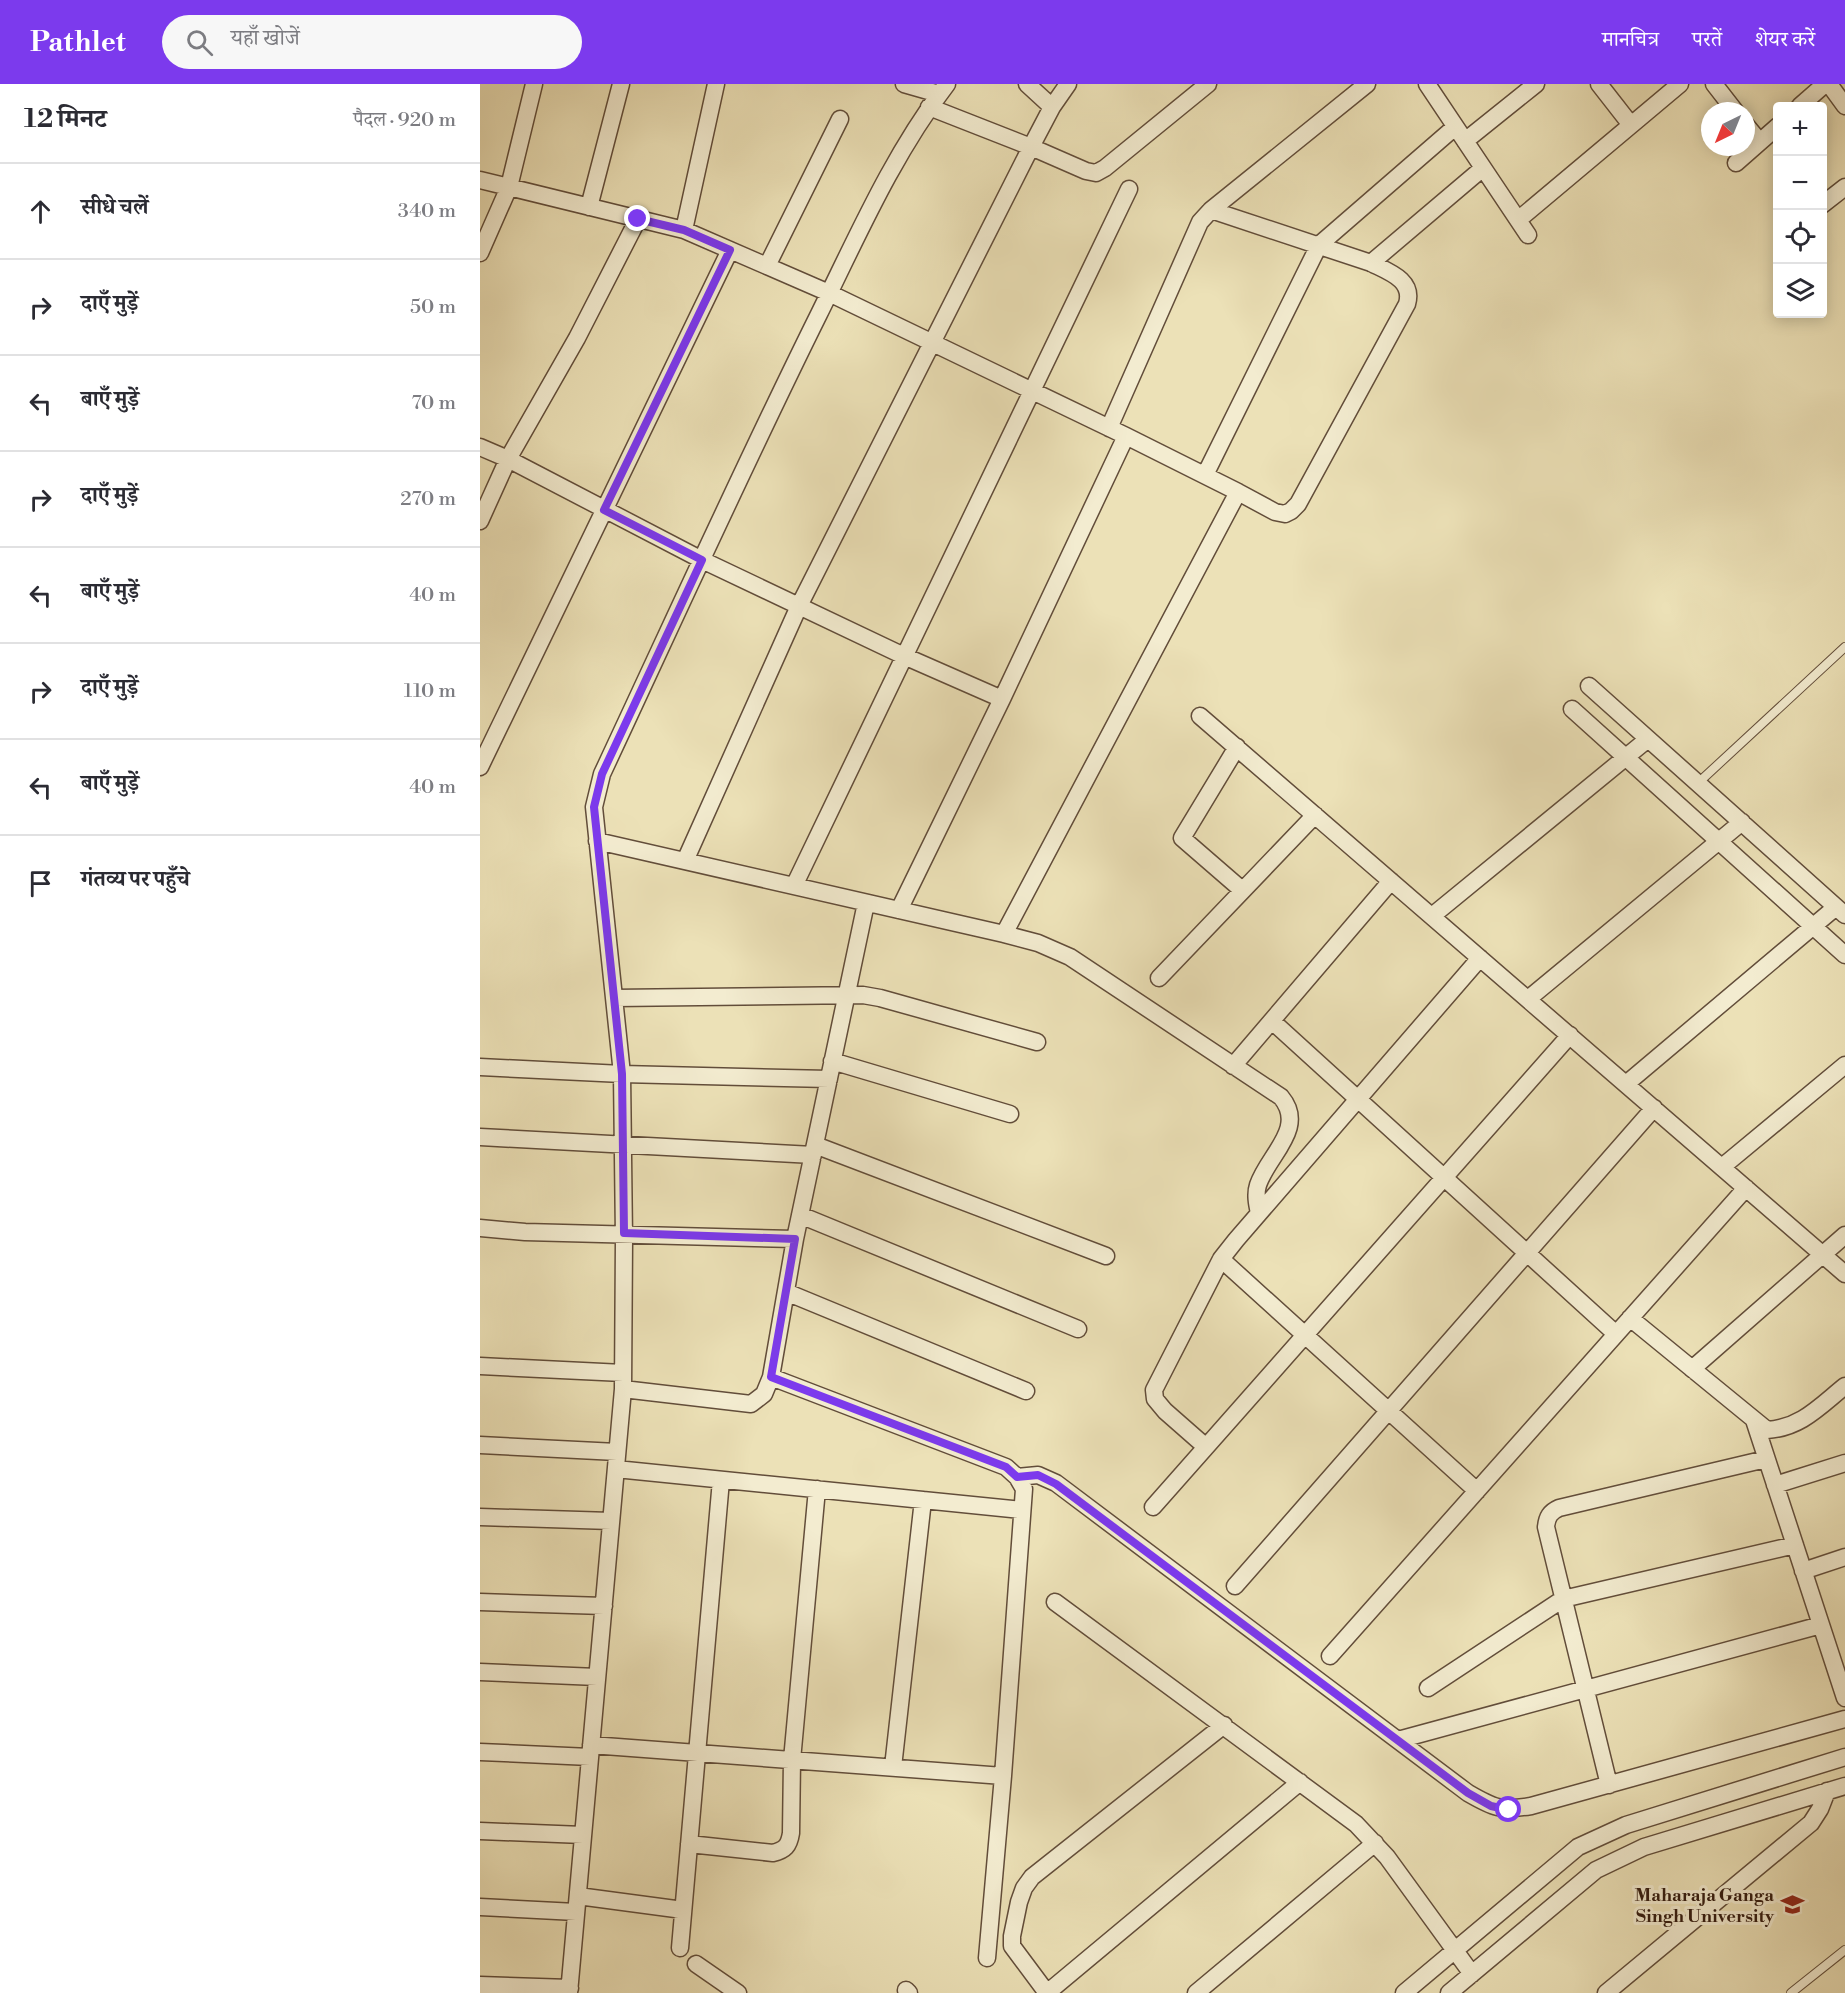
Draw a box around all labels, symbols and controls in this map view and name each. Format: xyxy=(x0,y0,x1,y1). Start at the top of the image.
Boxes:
search box xyxy=(162,15,582,69)
text: Pathlet xyxy=(30,25,126,60)
text: यहाँ खोजें xyxy=(231,25,300,52)
icon: search xyxy=(183,26,216,59)
text: मानचित्र xyxy=(1602,27,1659,53)
text: परतें xyxy=(1692,27,1722,53)
text: शेयर करें xyxy=(1755,27,1815,53)
north arrow xyxy=(1701,102,1755,156)
map controls xyxy=(1773,102,1827,318)
button: + xyxy=(1773,102,1827,156)
text: 12 मिनट xyxy=(24,103,107,135)
text: पैदल · 920 m xyxy=(353,108,456,133)
button: − xyxy=(1773,156,1827,210)
text: सीधे चलें xyxy=(81,194,148,221)
icon: ahead xyxy=(24,195,57,228)
text: 340 m xyxy=(398,199,456,224)
route end xyxy=(624,205,650,231)
button: locate xyxy=(1773,210,1827,264)
button: layers xyxy=(1773,264,1827,318)
text: दाएँ मुड़ें xyxy=(81,290,138,317)
icon: right xyxy=(24,291,57,324)
text: 50 m xyxy=(410,295,456,320)
text: बाएँ मुड़ें xyxy=(81,386,139,413)
icon: left xyxy=(24,387,57,420)
text: 70 m xyxy=(412,391,456,416)
text: दाएँ मुड़ें xyxy=(81,482,138,509)
icon: right xyxy=(24,483,57,516)
text: 270 m xyxy=(400,487,456,512)
text: बाएँ मुड़ें xyxy=(81,578,139,605)
icon: left xyxy=(24,579,57,612)
text: 40 m xyxy=(409,583,456,608)
text: दाएँ मुड़ें xyxy=(81,674,138,701)
icon: right xyxy=(24,675,57,708)
text: 110 m xyxy=(404,679,456,704)
text: बाएँ मुड़ें xyxy=(81,770,139,797)
icon: left xyxy=(24,771,57,804)
text: 40 m xyxy=(409,775,456,800)
text: गंतव्य पर पहुँचे xyxy=(81,866,190,893)
icon: arrive xyxy=(24,867,57,900)
route start xyxy=(1495,1796,1521,1822)
place label: Maharaja Ganga Singh University xyxy=(1635,1884,1775,1928)
school or university icon: Maharaja Ganga Singh University xyxy=(1779,1892,1805,1918)

